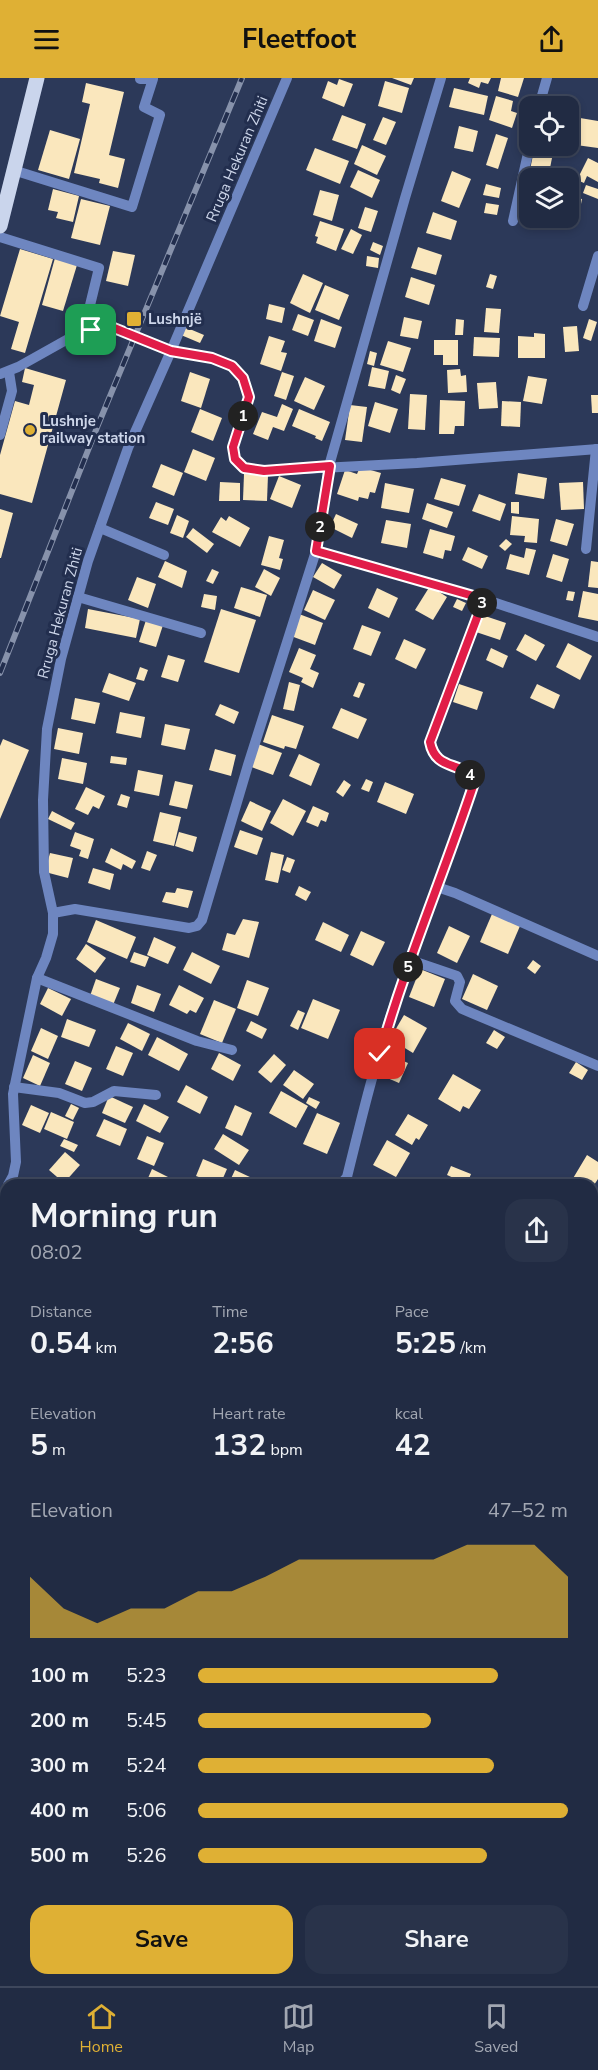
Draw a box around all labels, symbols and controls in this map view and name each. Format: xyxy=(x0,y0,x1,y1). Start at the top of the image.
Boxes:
text: Fleetfoot xyxy=(242,21,356,58)
icon: menu xyxy=(30,23,63,56)
icon: share xyxy=(535,23,568,56)
street label: Rruga Hekuran Zhiti xyxy=(201,93,273,225)
map controls xyxy=(519,96,579,228)
button: locate xyxy=(519,96,579,156)
button: layers xyxy=(519,168,579,228)
pin xyxy=(65,304,116,355)
place label: Lushnjë xyxy=(148,309,202,329)
marker: Lushnjë xyxy=(125,310,143,328)
icon: arrive xyxy=(74,313,107,346)
pin: 1 xyxy=(228,401,258,431)
text: 1 xyxy=(238,405,248,427)
place label: Lushnje railway station xyxy=(42,411,145,448)
marker: Lushnje railway station xyxy=(23,423,37,437)
pin: 2 xyxy=(305,512,335,542)
text: 2 xyxy=(315,516,325,538)
street label: Rruga Hekuran Zhiti xyxy=(33,545,87,681)
pin: 3 xyxy=(467,588,497,618)
text: 3 xyxy=(477,592,487,614)
pin: 4 xyxy=(455,760,485,790)
text: 4 xyxy=(465,764,475,786)
pin: 5 xyxy=(393,952,423,982)
text: 5 xyxy=(403,956,413,978)
pin xyxy=(354,1028,405,1079)
icon: check xyxy=(363,1037,396,1070)
text: Morning run xyxy=(30,1194,218,1239)
button: share xyxy=(505,1199,568,1262)
text: 08:02 xyxy=(30,1239,83,1266)
text: Distance xyxy=(30,1301,92,1323)
text: Time xyxy=(212,1301,248,1323)
text: Pace xyxy=(395,1301,429,1323)
text: 0.54 xyxy=(30,1323,91,1364)
text: 2:56 xyxy=(212,1323,274,1364)
text: 5:25 xyxy=(395,1323,456,1364)
text: km xyxy=(91,1337,117,1359)
text: /km xyxy=(456,1337,486,1359)
text: Elevation xyxy=(30,1403,96,1425)
text: Heart rate xyxy=(212,1403,286,1425)
text: kcal xyxy=(395,1403,423,1425)
text: 5 xyxy=(30,1425,48,1466)
text: 132 xyxy=(212,1425,266,1466)
text: 42 xyxy=(395,1425,431,1466)
text: m xyxy=(48,1439,66,1461)
text: bpm xyxy=(266,1439,303,1461)
text: Elevation xyxy=(30,1497,113,1524)
text: 47–52 m xyxy=(488,1497,568,1524)
text: 100 m xyxy=(30,1662,89,1689)
text: 5:23 xyxy=(126,1662,167,1689)
text: 200 m xyxy=(30,1707,89,1734)
text: 5:45 xyxy=(126,1707,167,1734)
text: 300 m xyxy=(30,1752,89,1779)
text: 5:24 xyxy=(126,1752,167,1779)
text: 400 m xyxy=(30,1797,89,1824)
text: 5:06 xyxy=(126,1797,167,1824)
text: 500 m xyxy=(30,1842,89,1869)
text: 5:26 xyxy=(126,1842,167,1869)
button: Save xyxy=(30,1905,293,1974)
button: Share xyxy=(305,1905,568,1974)
tab: Home xyxy=(80,2000,123,2058)
tab: Map xyxy=(282,2000,315,2058)
tab: Saved xyxy=(474,2000,518,2058)

